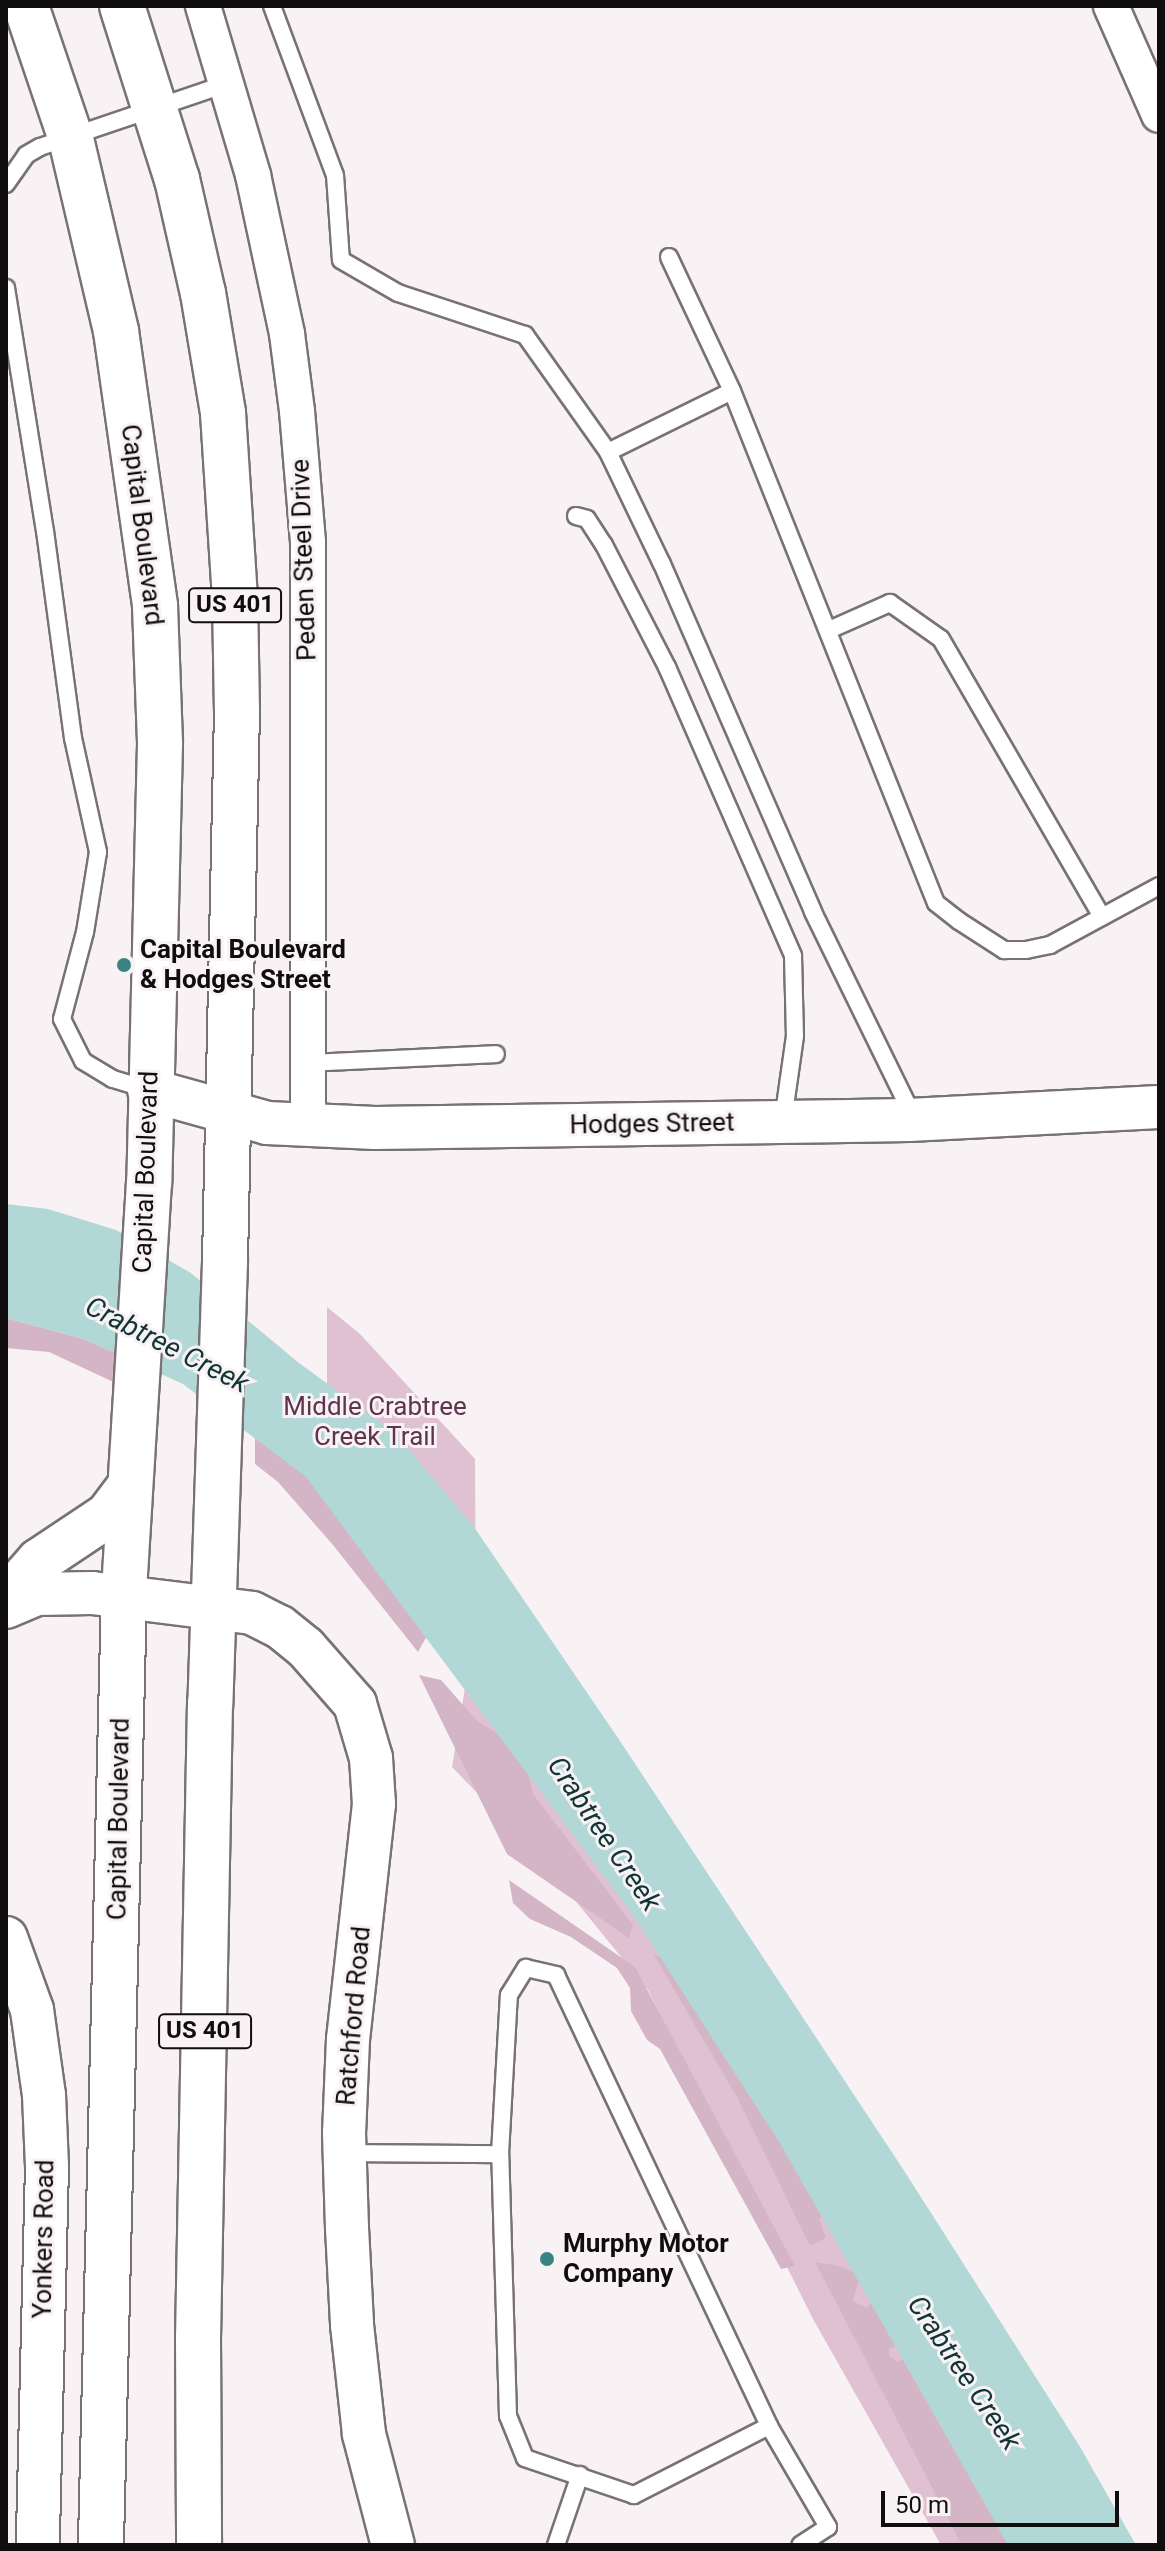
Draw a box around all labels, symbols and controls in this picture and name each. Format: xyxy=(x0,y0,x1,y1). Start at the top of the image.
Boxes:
street label: Capital Boulevard xyxy=(114,423,170,627)
street label: Peden Steel Drive xyxy=(285,459,323,661)
road number: US 401 xyxy=(187,585,283,625)
place label: Capital Boulevard & Hodges Street xyxy=(140,934,346,996)
marker: Capital Boulevard & Hodges Street xyxy=(115,956,133,974)
street label: Capital Boulevard xyxy=(127,1070,165,1274)
street label: Hodges Street xyxy=(569,1107,735,1141)
water label: Crabtree Creek xyxy=(80,1289,254,1401)
park label: Middle Crabtree Creek Trail xyxy=(283,1391,467,1452)
street label: Capital Boulevard xyxy=(102,1717,136,1921)
water label: Crabtree Creek xyxy=(540,1750,668,1918)
street label: Ratchford Road xyxy=(331,1925,377,2107)
road number: US 401 xyxy=(157,2011,253,2051)
street label: Yonkers Road xyxy=(27,2159,61,2319)
place label: Murphy Motor Company xyxy=(563,2228,729,2290)
marker: Murphy Motor Company xyxy=(538,2250,556,2268)
water label: Crabtree Creek xyxy=(900,2289,1028,2457)
scale bar xyxy=(885,2475,1123,2525)
text: 50 m xyxy=(895,2491,949,2519)

